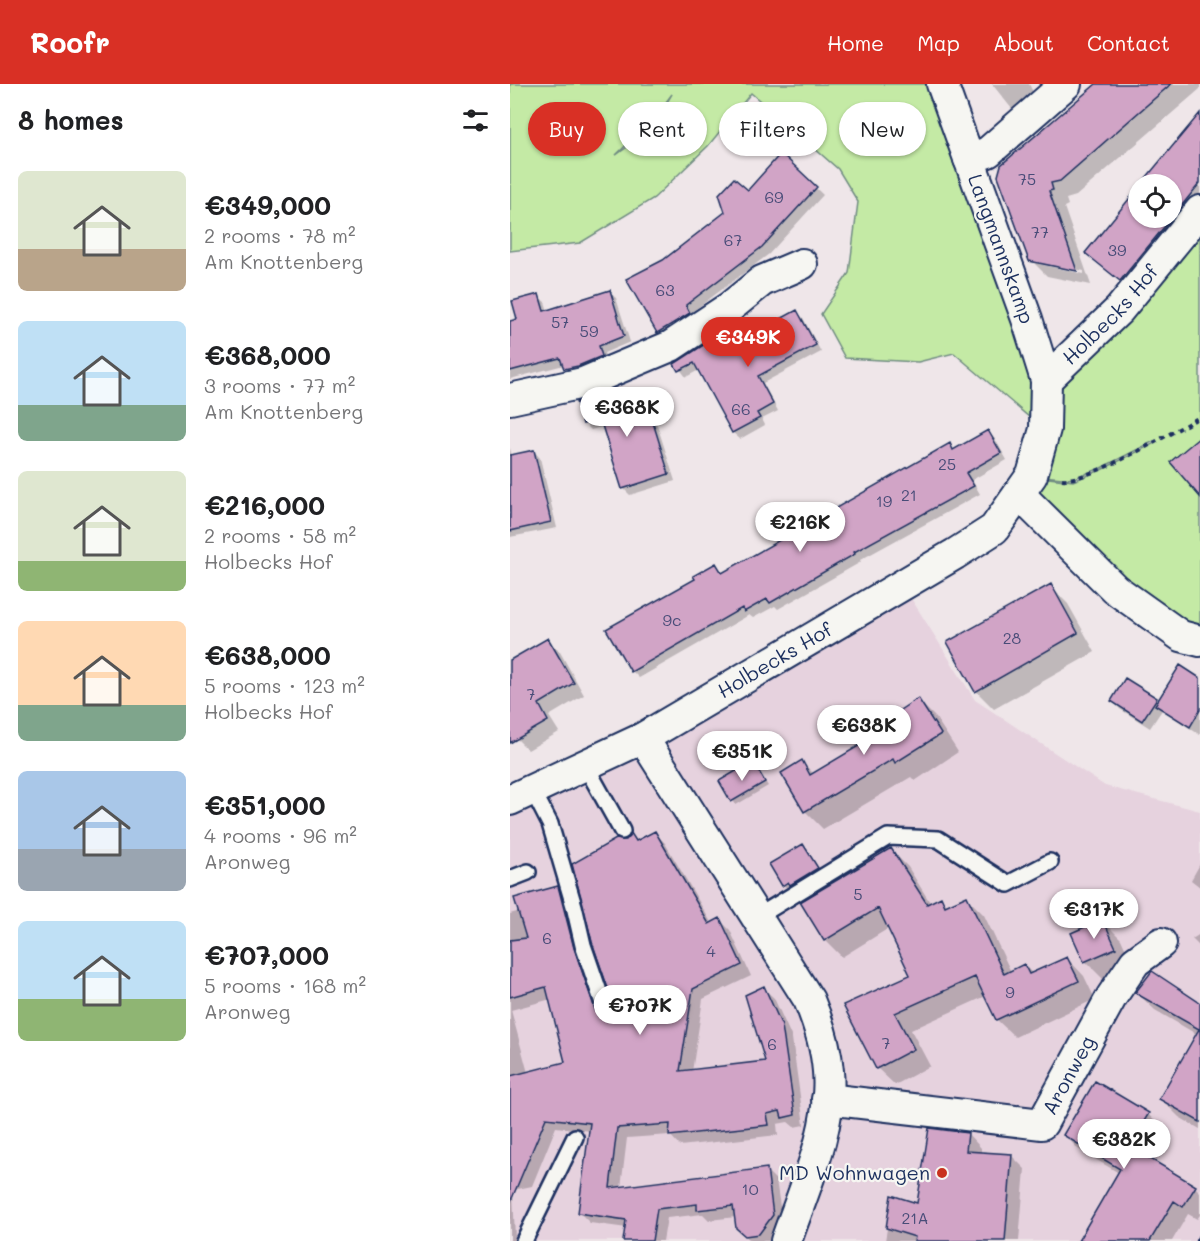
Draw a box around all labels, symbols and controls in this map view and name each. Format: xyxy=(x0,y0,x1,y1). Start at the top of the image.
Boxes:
text: Roofr xyxy=(30,24,110,60)
text: Home xyxy=(827,29,884,56)
text: Map xyxy=(917,29,960,56)
text: About xyxy=(993,29,1054,56)
text: Contact xyxy=(1087,29,1170,56)
chip: Buy xyxy=(528,102,606,156)
chip: Rent xyxy=(618,102,707,156)
chip: Filters xyxy=(719,102,827,156)
chip: New xyxy=(839,102,926,156)
text: 8 homes xyxy=(18,103,124,137)
icon: filters xyxy=(459,104,492,137)
house number: 75 xyxy=(1018,168,1036,189)
street label: Langmannskamp xyxy=(963,170,1041,327)
map controls xyxy=(1128,174,1182,228)
button: locate xyxy=(1128,174,1182,228)
house number: 69 xyxy=(764,186,784,207)
text: €349,000 xyxy=(204,188,331,222)
icon: home xyxy=(66,195,138,267)
house number: 77 xyxy=(1031,221,1049,242)
text: 2 rooms · 78 m² xyxy=(204,222,356,248)
house number: 67 xyxy=(724,229,742,250)
house number: 39 xyxy=(1108,239,1126,260)
text: Am Knottenberg xyxy=(204,248,363,274)
street label: Holbecks Hof xyxy=(1056,257,1164,370)
house number: 63 xyxy=(655,279,675,300)
house number: 57 xyxy=(551,311,569,332)
pin: €349K xyxy=(706,317,790,368)
house number: 59 xyxy=(580,320,598,341)
text: €349K xyxy=(715,323,781,349)
text: €368,000 xyxy=(204,338,331,372)
icon: home xyxy=(66,345,138,417)
text: 3 rooms · 77 m² xyxy=(204,372,355,398)
pin: €368K xyxy=(585,387,669,438)
text: €368K xyxy=(594,393,660,419)
text: Am Knottenberg xyxy=(204,398,363,424)
house number: 66 xyxy=(731,398,751,419)
house number: 25 xyxy=(938,453,956,474)
house number: 21 xyxy=(901,484,917,505)
text: €216,000 xyxy=(204,488,325,522)
house number: 19 xyxy=(876,490,892,511)
icon: home xyxy=(66,495,138,567)
pin: €216K xyxy=(758,502,842,553)
text: €216K xyxy=(769,508,831,534)
text: 2 rooms · 58 m² xyxy=(204,522,356,548)
text: Holbecks Hof xyxy=(204,548,333,574)
house number: 9c xyxy=(663,609,681,630)
street label: Holbecks Hof xyxy=(712,615,838,703)
house number: 28 xyxy=(1003,627,1022,648)
text: €638,000 xyxy=(204,638,331,672)
icon: home xyxy=(66,645,138,717)
text: 5 rooms · 123 m² xyxy=(204,672,365,698)
house number: 7 xyxy=(527,683,536,704)
text: Holbecks Hof xyxy=(204,698,333,724)
pin: €638K xyxy=(822,705,906,756)
text: €638K xyxy=(831,711,897,737)
pin: €351K xyxy=(700,731,784,782)
text: €351K xyxy=(711,737,773,763)
text: €351,000 xyxy=(204,788,326,822)
icon: home xyxy=(66,795,138,867)
text: 4 rooms · 96 m² xyxy=(204,822,357,848)
text: Aronweg xyxy=(204,848,290,874)
house number: 5 xyxy=(853,883,863,904)
pin: €317K xyxy=(1052,889,1136,940)
text: €317K xyxy=(1063,895,1125,921)
house number: 6 xyxy=(542,927,552,948)
text: €707,000 xyxy=(204,938,329,972)
house number: 4 xyxy=(706,940,716,961)
icon: home xyxy=(66,945,138,1017)
text: 5 rooms · 168 m² xyxy=(204,972,366,998)
house number: 9 xyxy=(1005,981,1015,1002)
pin: €707K xyxy=(598,985,682,1036)
text: €707K xyxy=(608,991,672,1017)
text: Aronweg xyxy=(204,998,290,1024)
street label: Aronweg xyxy=(1036,1031,1100,1119)
house number: 7 xyxy=(882,1032,891,1053)
house number: 6 xyxy=(767,1033,777,1054)
pin: €382K xyxy=(1082,1119,1166,1170)
text: €382K xyxy=(1092,1125,1156,1151)
place label: MD Wohnwagen xyxy=(779,1159,930,1185)
marker: MD Wohnwagen xyxy=(935,1166,949,1180)
house number: 10 xyxy=(741,1178,759,1199)
house number: 21A xyxy=(901,1207,929,1228)

